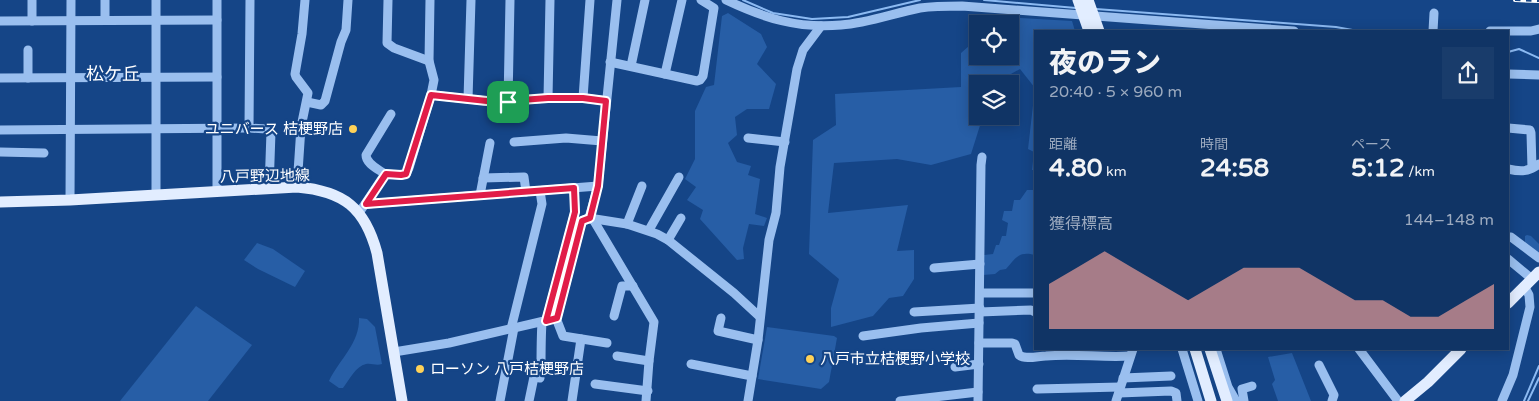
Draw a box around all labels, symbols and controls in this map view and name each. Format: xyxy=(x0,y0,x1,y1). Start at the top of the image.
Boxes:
map controls xyxy=(969,15,1019,125)
button: locate xyxy=(969,15,1019,65)
text: 夜のラン xyxy=(1049,46,1161,80)
button: share xyxy=(1442,47,1494,99)
district label: 松ケ丘 xyxy=(86,63,140,85)
button: layers xyxy=(969,75,1019,125)
pin xyxy=(487,81,529,123)
text: 20:40 · 5 × 960 m xyxy=(1049,82,1182,102)
icon: arrive xyxy=(494,88,522,116)
place label: ユニバース 桔梗野店 xyxy=(205,120,343,138)
marker: ユニバース 桔梗野店 xyxy=(347,123,359,135)
text: 距離 xyxy=(1049,136,1077,153)
text: 時間 xyxy=(1200,136,1228,153)
text: ペース xyxy=(1351,136,1392,153)
text: 4.80 xyxy=(1049,153,1102,183)
text: 24:58 xyxy=(1200,153,1269,183)
text: 5:12 xyxy=(1351,153,1405,183)
text: km xyxy=(1102,163,1127,180)
text: /km xyxy=(1405,163,1435,180)
street label: 八戸野辺地線 xyxy=(220,166,310,186)
text: 144–148 m xyxy=(1404,210,1494,230)
text: 獲得標高 xyxy=(1049,214,1113,234)
place label: 八戸市立桔梗野小学校 xyxy=(820,350,970,368)
marker: 八戸市立桔梗野小学校 xyxy=(804,353,816,365)
place label: ローソン 八戸桔梗野店 xyxy=(430,360,584,378)
marker: ローソン 八戸桔梗野店 xyxy=(414,363,426,375)

